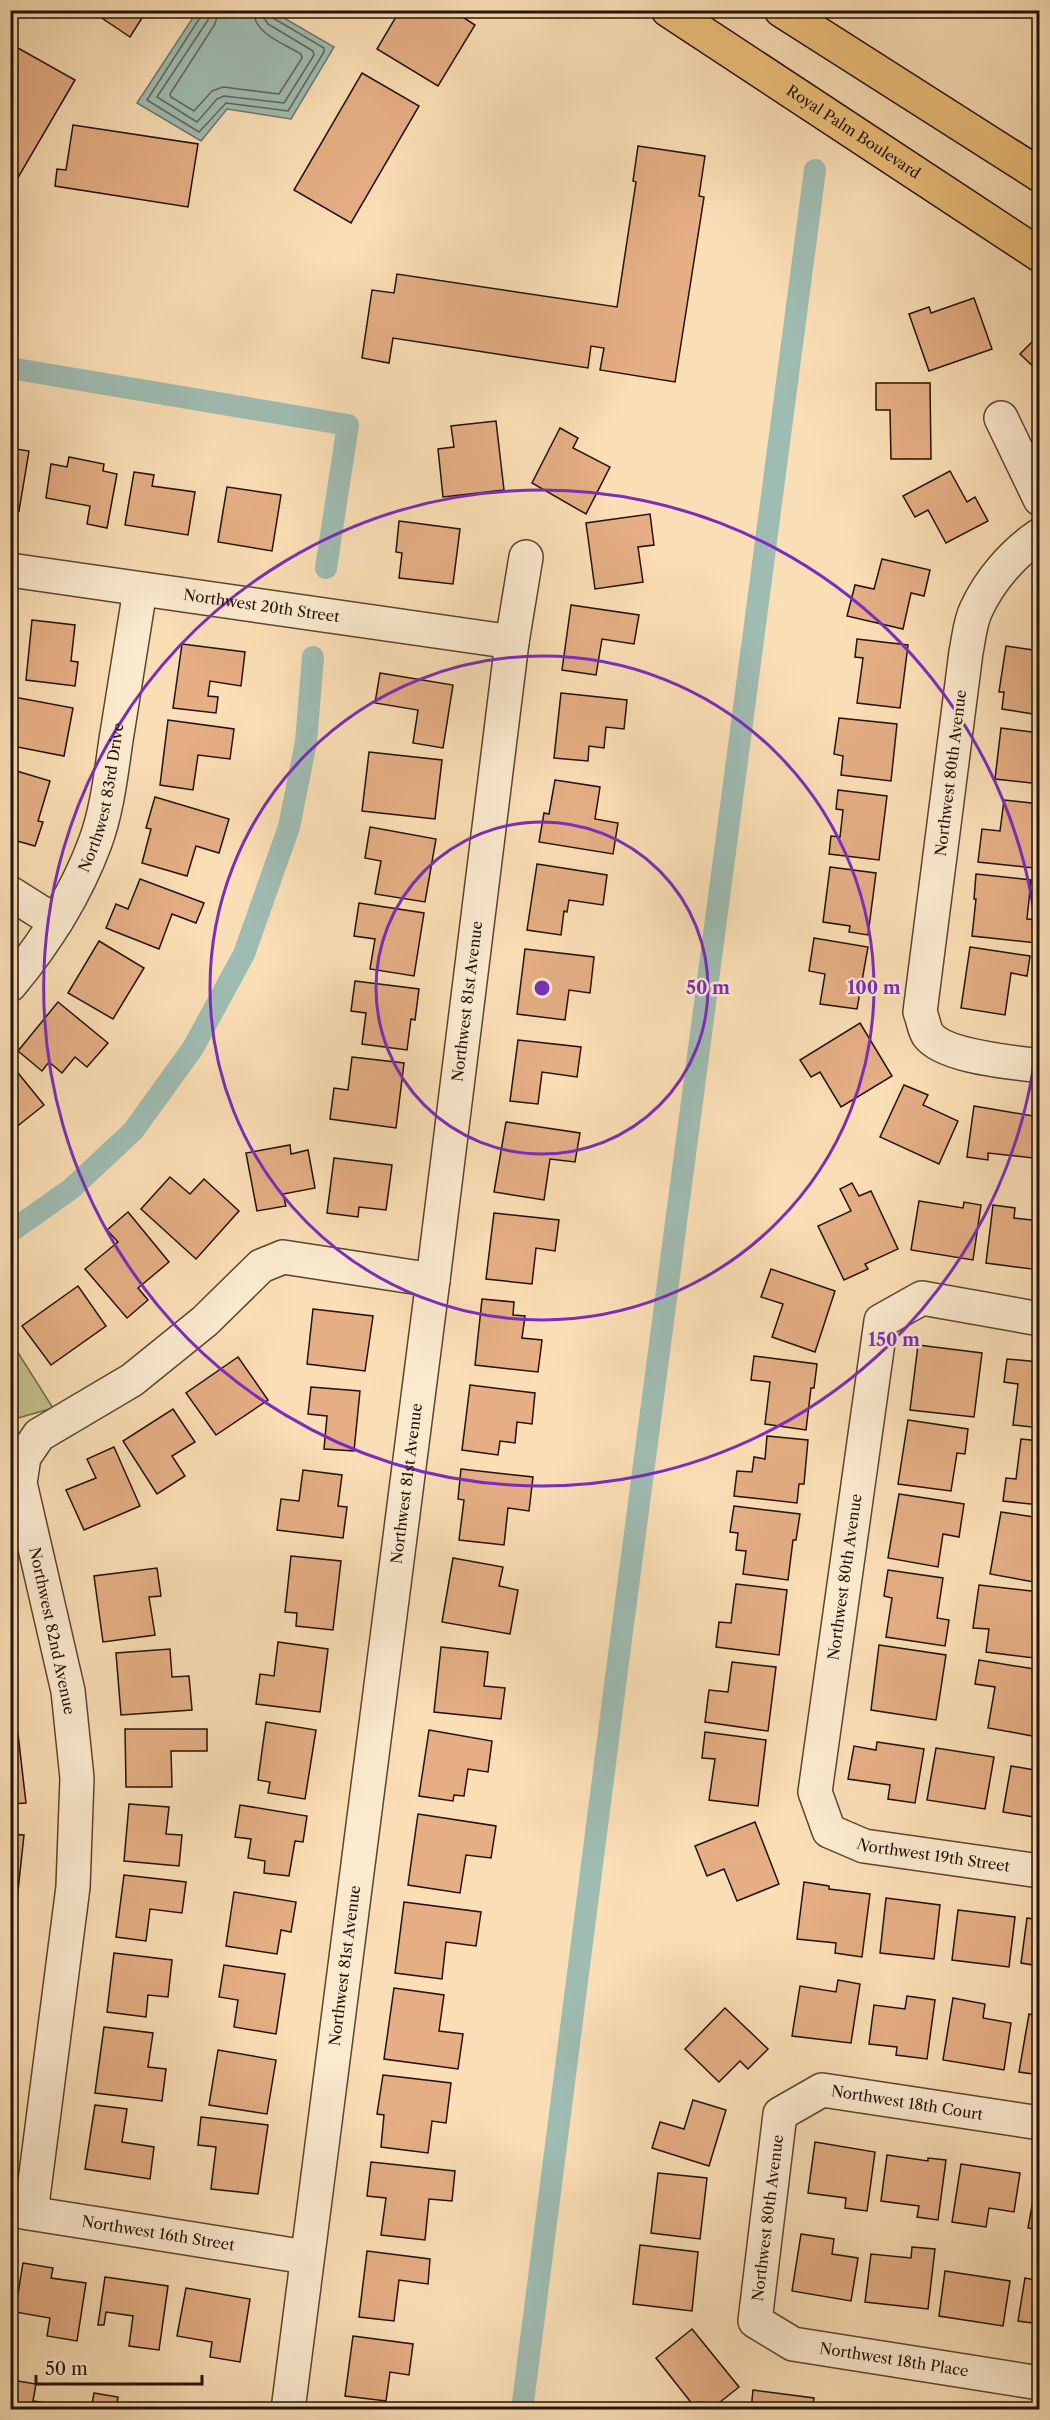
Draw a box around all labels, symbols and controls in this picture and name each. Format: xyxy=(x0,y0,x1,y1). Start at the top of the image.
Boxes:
street label: Royal Palm Boulevard xyxy=(783,81,924,183)
street label: Northwest 20th Street xyxy=(182,585,341,626)
street label: Northwest 80th Avenue xyxy=(931,689,970,857)
street label: Northwest 83rd Drive xyxy=(74,721,128,875)
street label: Northwest 81st Avenue xyxy=(448,920,486,1083)
text: 50 m xyxy=(686,977,730,999)
text: 100 m xyxy=(847,977,901,999)
centre of rings xyxy=(532,978,552,998)
text: 150 m xyxy=(868,1329,920,1351)
street label: Northwest 81st Avenue xyxy=(387,1402,426,1565)
street label: Northwest 80th Avenue xyxy=(823,1493,866,1661)
street label: Northwest 82nd Avenue xyxy=(25,1545,80,1716)
street label: Northwest 19th Street xyxy=(854,1834,1012,1876)
street label: Northwest 81st Avenue xyxy=(325,1884,364,2047)
street label: Northwest 18th Court xyxy=(830,2081,985,2124)
street label: Northwest 80th Avenue xyxy=(748,2134,787,2302)
street label: Northwest 16th Street xyxy=(80,2212,237,2255)
street label: Northwest 18th Place xyxy=(818,2338,970,2381)
scale bar xyxy=(36,2348,202,2386)
text: 50 m xyxy=(45,2358,88,2380)

